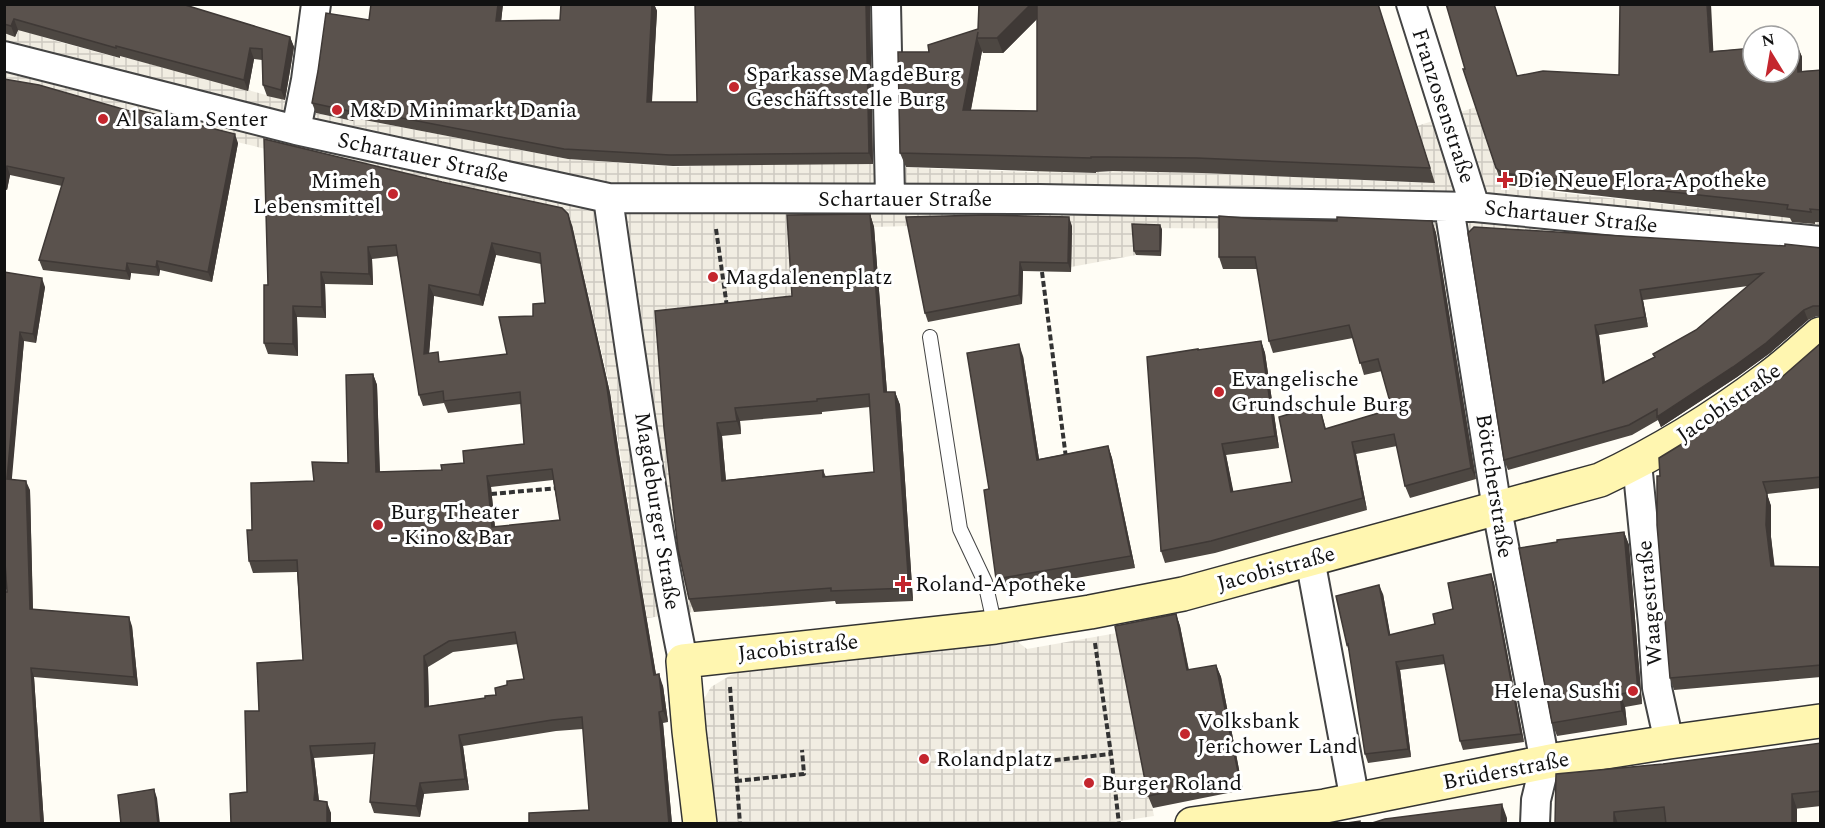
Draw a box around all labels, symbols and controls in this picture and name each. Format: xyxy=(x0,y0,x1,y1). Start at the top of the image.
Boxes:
street label: Franzosenstraße xyxy=(1402,24,1484,188)
north arrow xyxy=(1741,24,1801,84)
text: N xyxy=(1760,27,1777,53)
place label: Sparkasse MagdeBurg Geschäftsstelle Burg xyxy=(746,58,961,116)
marker: Sparkasse MagdeBurg Geschäftsstelle Burg xyxy=(727,80,741,94)
place label: M&D Minimarkt Dania xyxy=(349,94,577,127)
place label: Al salam Senter xyxy=(115,103,268,136)
marker: M&D Minimarkt Dania xyxy=(330,103,344,117)
marker: Al salam Senter xyxy=(96,112,110,126)
street label: Schartauer Straße xyxy=(334,124,512,192)
place label: Die Neue Flora-Apotheke xyxy=(1517,164,1767,197)
place label: Mimeh Lebensmittel xyxy=(253,165,381,223)
marker: Die Neue Flora-Apotheke xyxy=(1498,173,1512,187)
street label: Schartauer Straße xyxy=(818,183,992,216)
marker: Mimeh Lebensmittel xyxy=(386,187,400,201)
street label: Schartauer Straße xyxy=(1483,191,1659,243)
place label: Magdalenenplatz xyxy=(725,261,893,294)
marker: Magdalenenplatz xyxy=(706,270,720,284)
street label: Jacobistraße xyxy=(1670,355,1788,451)
place label: Evangelische Grundschule Burg xyxy=(1231,363,1409,421)
marker: Evangelische Grundschule Burg xyxy=(1212,385,1226,399)
street label: Magdeburger Straße xyxy=(625,410,689,612)
street label: Böttcherstraße xyxy=(1466,411,1522,561)
place label: Burg Theater - Kino & Bar xyxy=(390,496,520,554)
marker: Burg Theater - Kino & Bar xyxy=(371,518,385,532)
street label: Jacobistraße xyxy=(1213,537,1339,601)
street label: Waagestraße xyxy=(1628,539,1672,667)
place label: Roland-Apotheke xyxy=(915,568,1086,601)
marker: Roland-Apotheke xyxy=(896,577,910,591)
street label: Jacobistraße xyxy=(736,625,860,671)
place label: Helena Sushi xyxy=(1493,675,1621,708)
marker: Helena Sushi xyxy=(1626,684,1640,698)
place label: Volksbank Jerichower Land xyxy=(1197,705,1358,763)
marker: Volksbank Jerichower Land xyxy=(1178,727,1192,741)
place label: Rolandplatz xyxy=(936,743,1053,776)
street label: Brüderstraße xyxy=(1440,743,1572,799)
marker: Rolandplatz xyxy=(917,752,931,766)
place label: Burger Roland xyxy=(1101,767,1242,800)
marker: Burger Roland xyxy=(1082,776,1096,790)

